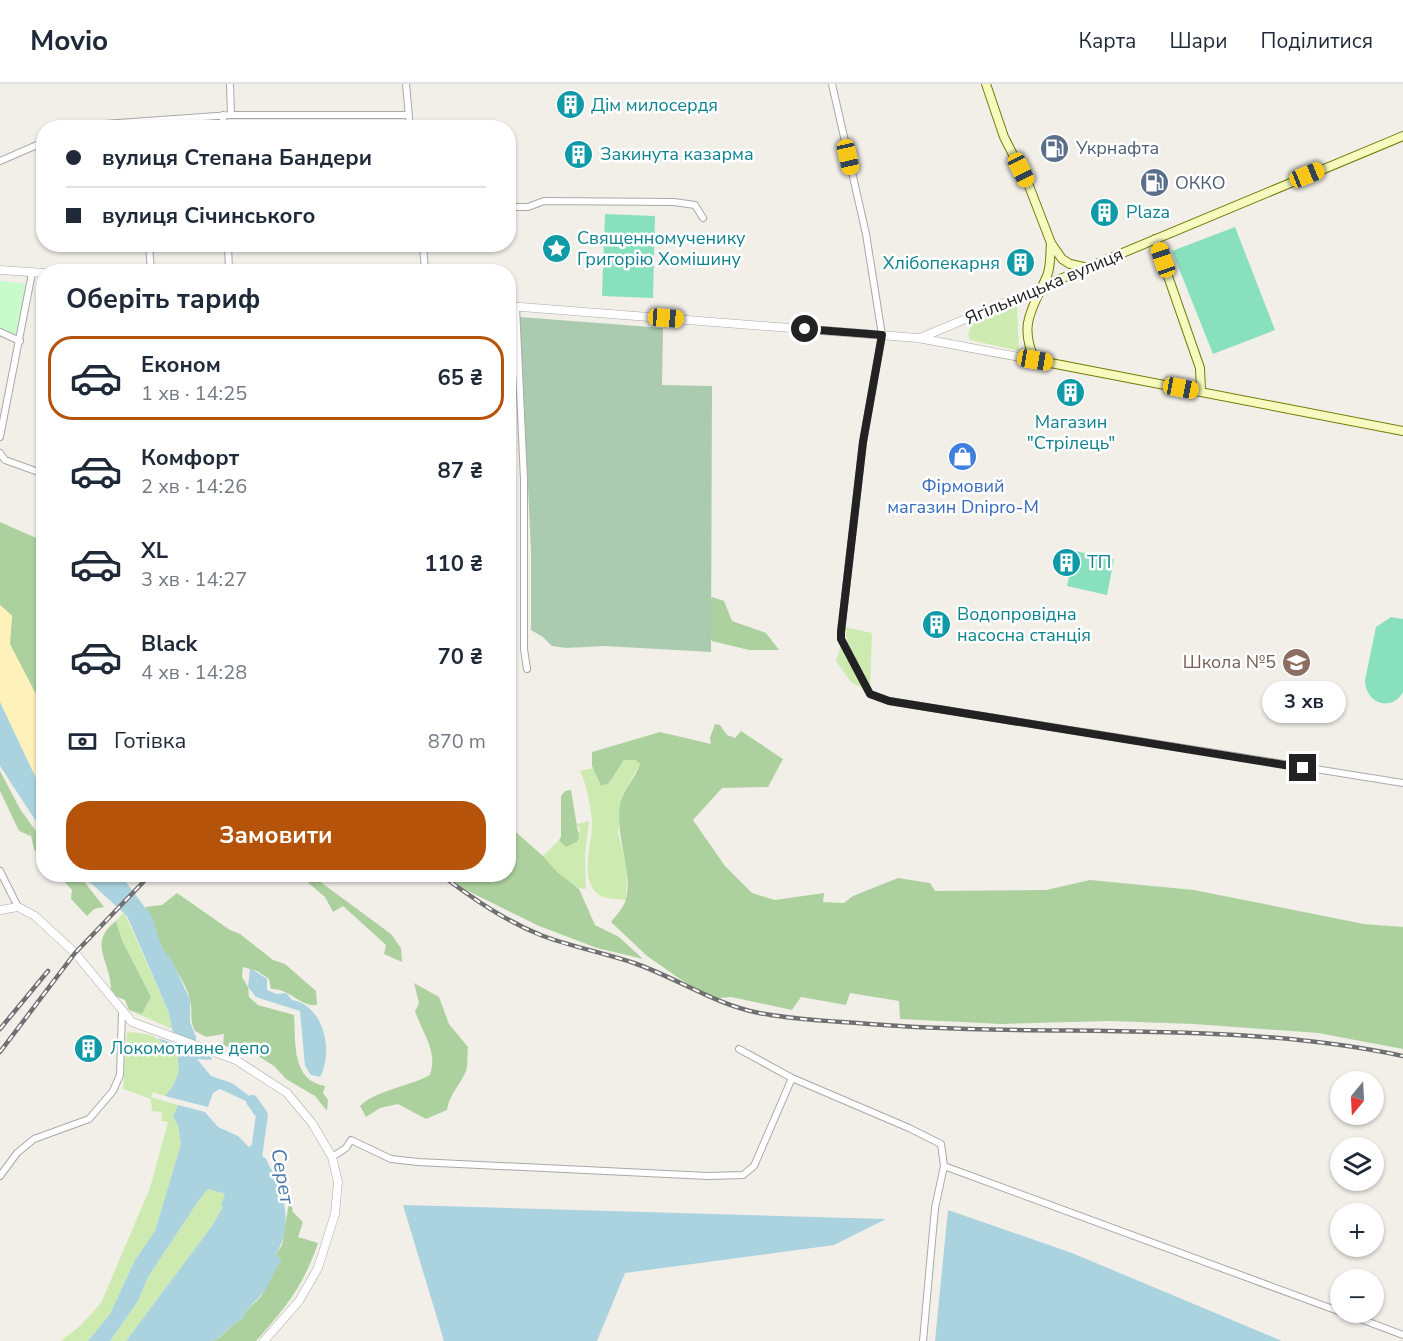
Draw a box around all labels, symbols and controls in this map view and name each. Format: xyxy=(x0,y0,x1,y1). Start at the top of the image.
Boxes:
text: Movio xyxy=(30,22,108,60)
text: Карта xyxy=(1079,27,1136,55)
text: Шари xyxy=(1169,27,1228,55)
text: Поділитися xyxy=(1261,27,1373,55)
building icon: Дім милосердя xyxy=(554,89,586,121)
place label: Дім милосердя xyxy=(591,93,718,117)
fuel station icon: Укрнафта xyxy=(1039,132,1071,164)
place label: Укрнафта xyxy=(1075,136,1159,160)
car xyxy=(835,137,861,177)
building icon: Закинута казарма xyxy=(563,138,595,170)
place label: Закинута казарма xyxy=(600,142,754,166)
text: вулиця Степана Бандери xyxy=(102,143,372,173)
car xyxy=(1005,150,1037,190)
car xyxy=(1287,160,1327,190)
fuel station icon: ОККО xyxy=(1138,167,1170,199)
place label: ОККО xyxy=(1175,171,1226,195)
building icon: Plaza xyxy=(1089,196,1121,228)
place label: Plaza xyxy=(1126,200,1170,224)
text: вулиця Січинського xyxy=(102,201,315,231)
place label: Священномученику Григорію Хомішину xyxy=(577,226,746,271)
place icon: Священномученику Григорію Хомішину xyxy=(540,232,572,264)
car xyxy=(1149,240,1177,280)
street label: Ягільницька вулиця xyxy=(961,242,1127,330)
building icon: Хлібопекарня xyxy=(1005,247,1037,279)
place label: Хлібопекарня xyxy=(883,251,1000,275)
text: Оберіть тариф xyxy=(66,281,260,318)
car xyxy=(647,308,685,328)
route start xyxy=(791,315,818,342)
car xyxy=(1016,348,1054,372)
text: Економ xyxy=(141,350,221,380)
icon: car xyxy=(69,351,123,405)
text: 65 ₴ xyxy=(437,363,483,393)
car xyxy=(1162,376,1200,400)
building icon: Магазин "Стрілець" xyxy=(1055,377,1087,409)
text: 1 хв · 14:25 xyxy=(141,380,247,407)
place label: Магазин "Стрілець" xyxy=(1027,410,1115,455)
shop icon: Фірмовий магазин Dnipro-M xyxy=(947,441,979,473)
text: Комфорт xyxy=(141,443,239,473)
icon: car xyxy=(69,444,123,498)
text: 87 ₴ xyxy=(437,456,483,486)
text: 2 хв · 14:26 xyxy=(141,473,247,500)
place label: Фірмовий магазин Dnipro-M xyxy=(887,474,1039,519)
text: XL xyxy=(141,536,168,566)
icon: car xyxy=(69,537,123,591)
building icon: ТП xyxy=(1050,546,1082,578)
text: 110 ₴ xyxy=(424,549,483,579)
place label: ТП xyxy=(1087,550,1111,574)
text: 3 хв · 14:27 xyxy=(141,566,247,593)
place label: Водопровідна насосна станція xyxy=(957,602,1091,647)
building icon: Водопровідна насосна станція xyxy=(920,608,952,640)
text: Black xyxy=(141,629,197,659)
icon: car xyxy=(69,630,123,684)
text: 70 ₴ xyxy=(437,642,483,672)
school or university icon: Школа №5 xyxy=(1281,646,1313,678)
place label: Школа №5 xyxy=(1183,650,1276,674)
text: 4 хв · 14:28 xyxy=(141,659,247,686)
callout: 3 хв xyxy=(1261,681,1345,723)
text: 3 хв xyxy=(1284,688,1324,715)
icon: cash xyxy=(66,725,99,758)
text: Готівка xyxy=(114,726,186,756)
text: 870 m xyxy=(428,728,486,755)
route end xyxy=(1289,754,1316,781)
button: Замовити xyxy=(66,801,486,870)
building icon: Локомотивне депо xyxy=(73,1032,105,1064)
place label: Локомотивне депо xyxy=(110,1036,270,1060)
north arrow xyxy=(1330,1071,1384,1125)
map controls xyxy=(1330,1071,1384,1323)
button: layers xyxy=(1330,1137,1384,1191)
water label: Серет xyxy=(264,1146,301,1207)
button: + xyxy=(1330,1203,1384,1257)
button: − xyxy=(1330,1269,1384,1323)

